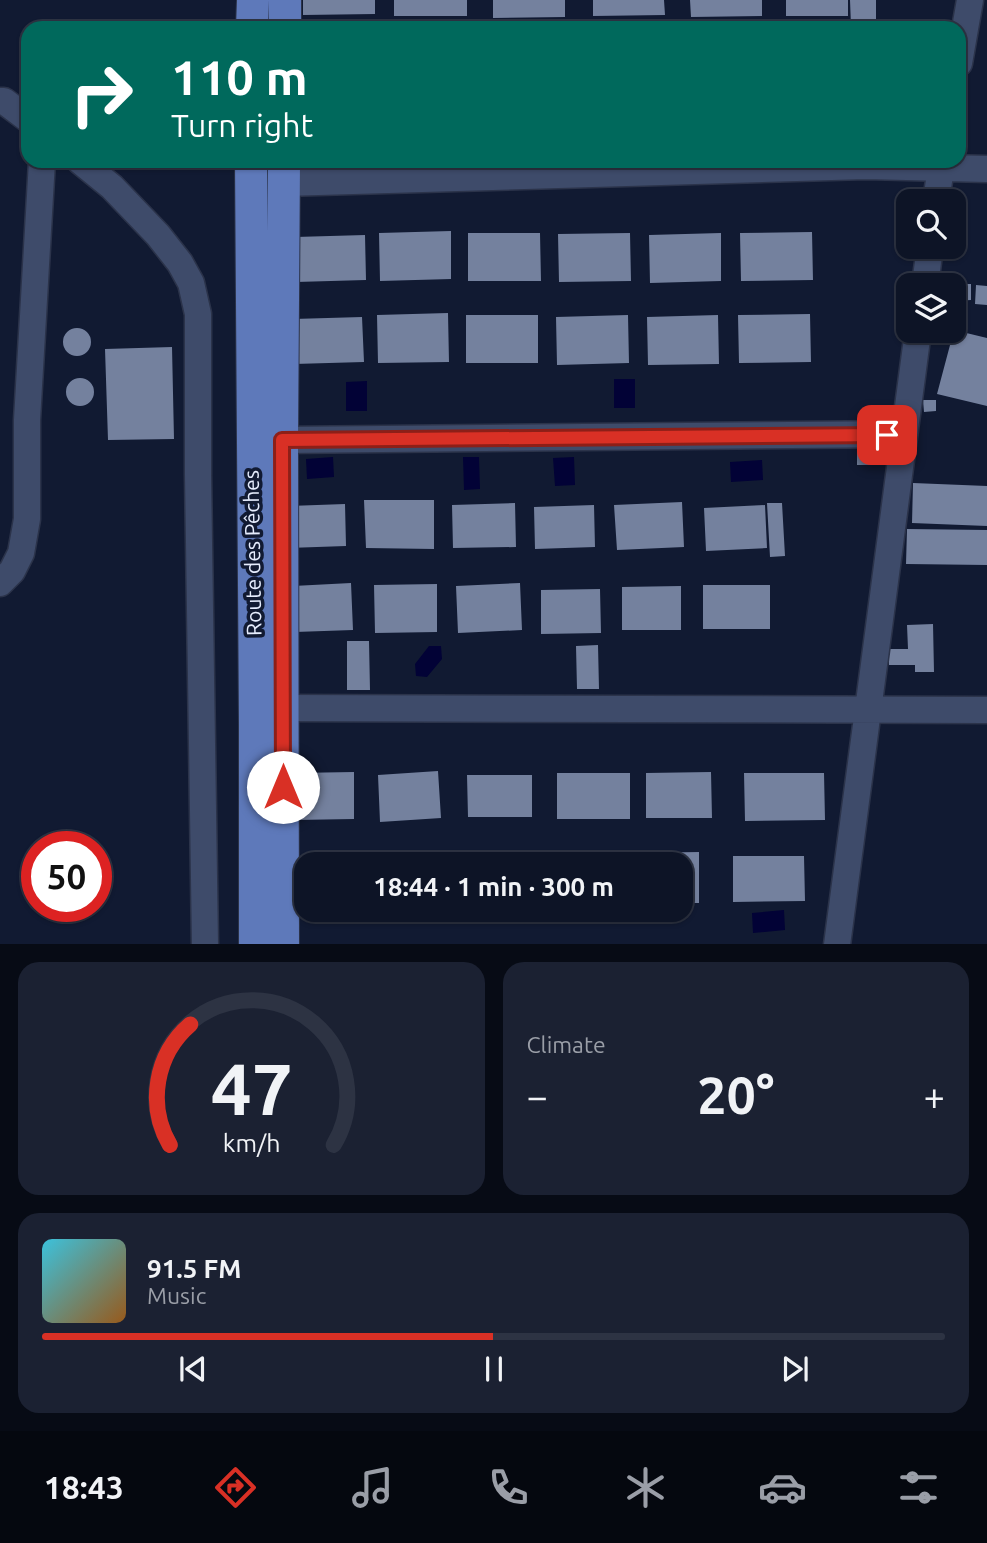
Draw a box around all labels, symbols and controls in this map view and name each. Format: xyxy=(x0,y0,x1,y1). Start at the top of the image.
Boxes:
icon: right xyxy=(56,49,147,140)
text: 110 m xyxy=(171,49,308,104)
text: Turn right xyxy=(171,107,313,143)
map controls xyxy=(896,189,966,343)
button: search xyxy=(896,189,966,259)
button: layers xyxy=(896,273,966,343)
pin xyxy=(857,405,917,465)
icon: arrive xyxy=(868,416,906,454)
street label: Route des Pêches xyxy=(239,470,265,636)
position arrow xyxy=(246,750,320,824)
speed limit sign: 50 xyxy=(21,831,112,922)
text: 18:44 · 1 min · 300 m xyxy=(373,872,614,901)
text: Climate xyxy=(527,1032,606,1057)
text: 47 xyxy=(210,1047,292,1129)
text: 20° xyxy=(697,1066,774,1124)
text: − xyxy=(527,1075,548,1117)
text: + xyxy=(924,1075,945,1117)
text: km/h xyxy=(222,1128,280,1156)
text: 91.5 FM xyxy=(147,1254,241,1283)
text: Music xyxy=(147,1283,206,1308)
icon: previous xyxy=(174,1350,212,1388)
icon: pause xyxy=(475,1350,513,1388)
icon: next xyxy=(776,1350,814,1388)
icon: directions xyxy=(211,1463,260,1512)
icon: music xyxy=(348,1463,397,1512)
icon: phone xyxy=(484,1463,533,1512)
icon: climate xyxy=(621,1463,670,1512)
icon: car xyxy=(758,1463,807,1512)
icon: filters xyxy=(894,1463,943,1512)
text: 18:43 xyxy=(44,1469,124,1505)

